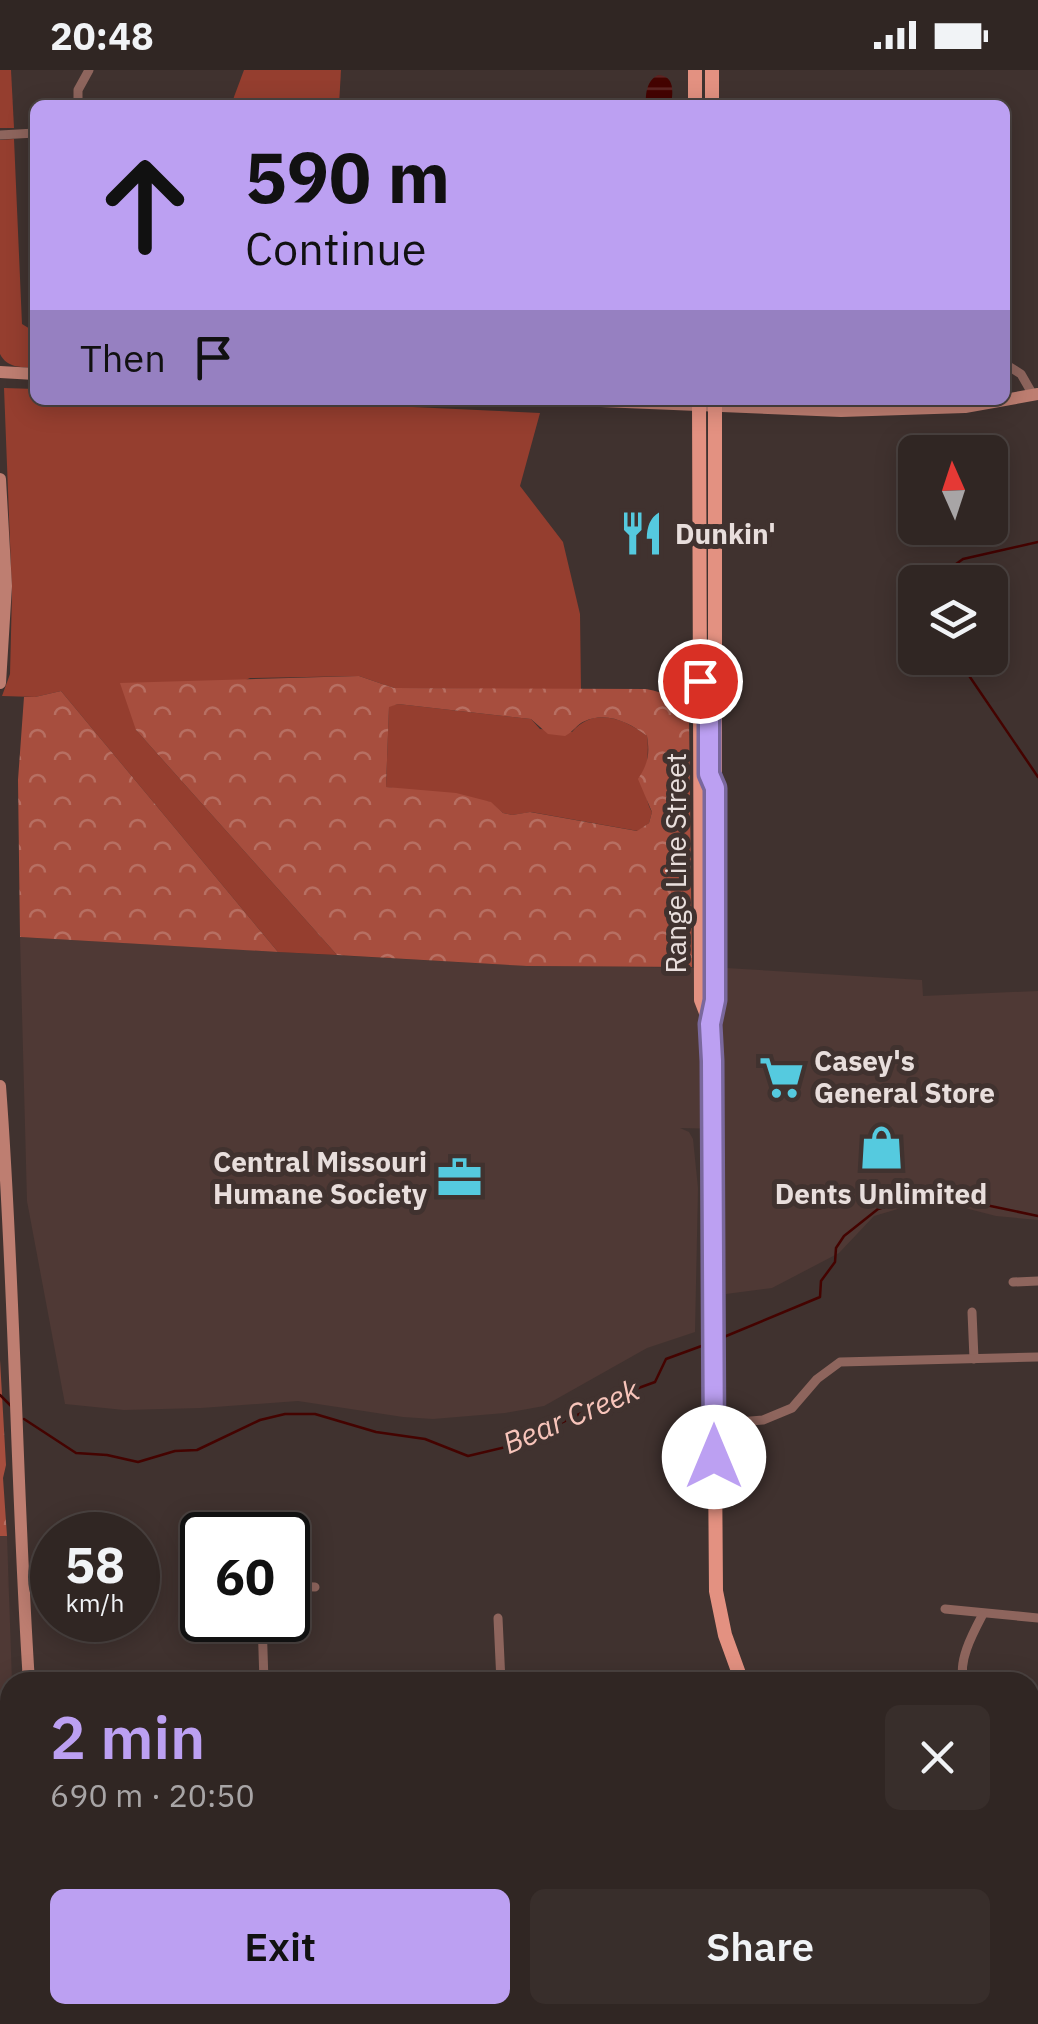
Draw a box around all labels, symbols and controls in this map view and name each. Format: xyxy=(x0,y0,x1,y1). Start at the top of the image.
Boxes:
text: 20:48 xyxy=(50,11,154,60)
text: 590 m xyxy=(245,131,450,222)
icon: ahead xyxy=(80,140,210,270)
text: Continue xyxy=(245,219,427,277)
icon: arrive xyxy=(186,330,241,385)
text: Then xyxy=(80,333,166,382)
north arrow xyxy=(898,435,1008,545)
map controls xyxy=(898,435,1008,675)
restaurant icon: Dunkin' xyxy=(618,510,666,558)
place label: Dunkin' xyxy=(675,515,776,552)
button: layers xyxy=(898,565,1008,675)
pin xyxy=(658,639,743,724)
icon: arrive xyxy=(673,654,728,709)
street label: Range Line Street xyxy=(657,753,694,973)
place label: Casey's General Store xyxy=(814,1042,995,1111)
supermarket icon: Casey's General Store xyxy=(757,1053,805,1101)
shop icon: Dents Unlimited xyxy=(857,1124,905,1172)
place label: Central Missouri Humane Society xyxy=(213,1143,427,1212)
office icon: Central Missouri Humane Society xyxy=(436,1154,484,1202)
place label: Dents Unlimited xyxy=(775,1175,987,1212)
water label: Bear Creek xyxy=(496,1369,645,1462)
position arrow xyxy=(662,1405,766,1509)
speed limit sign: 60 xyxy=(180,1512,310,1642)
text: 58 xyxy=(65,1532,125,1597)
text: km/h xyxy=(66,1586,124,1619)
text: 2 min xyxy=(50,1697,205,1776)
button: close xyxy=(885,1705,990,1810)
text: 690 m · 20:50 xyxy=(50,1774,255,1816)
button: Exit xyxy=(50,1889,510,2004)
button: Share xyxy=(530,1889,990,2004)

